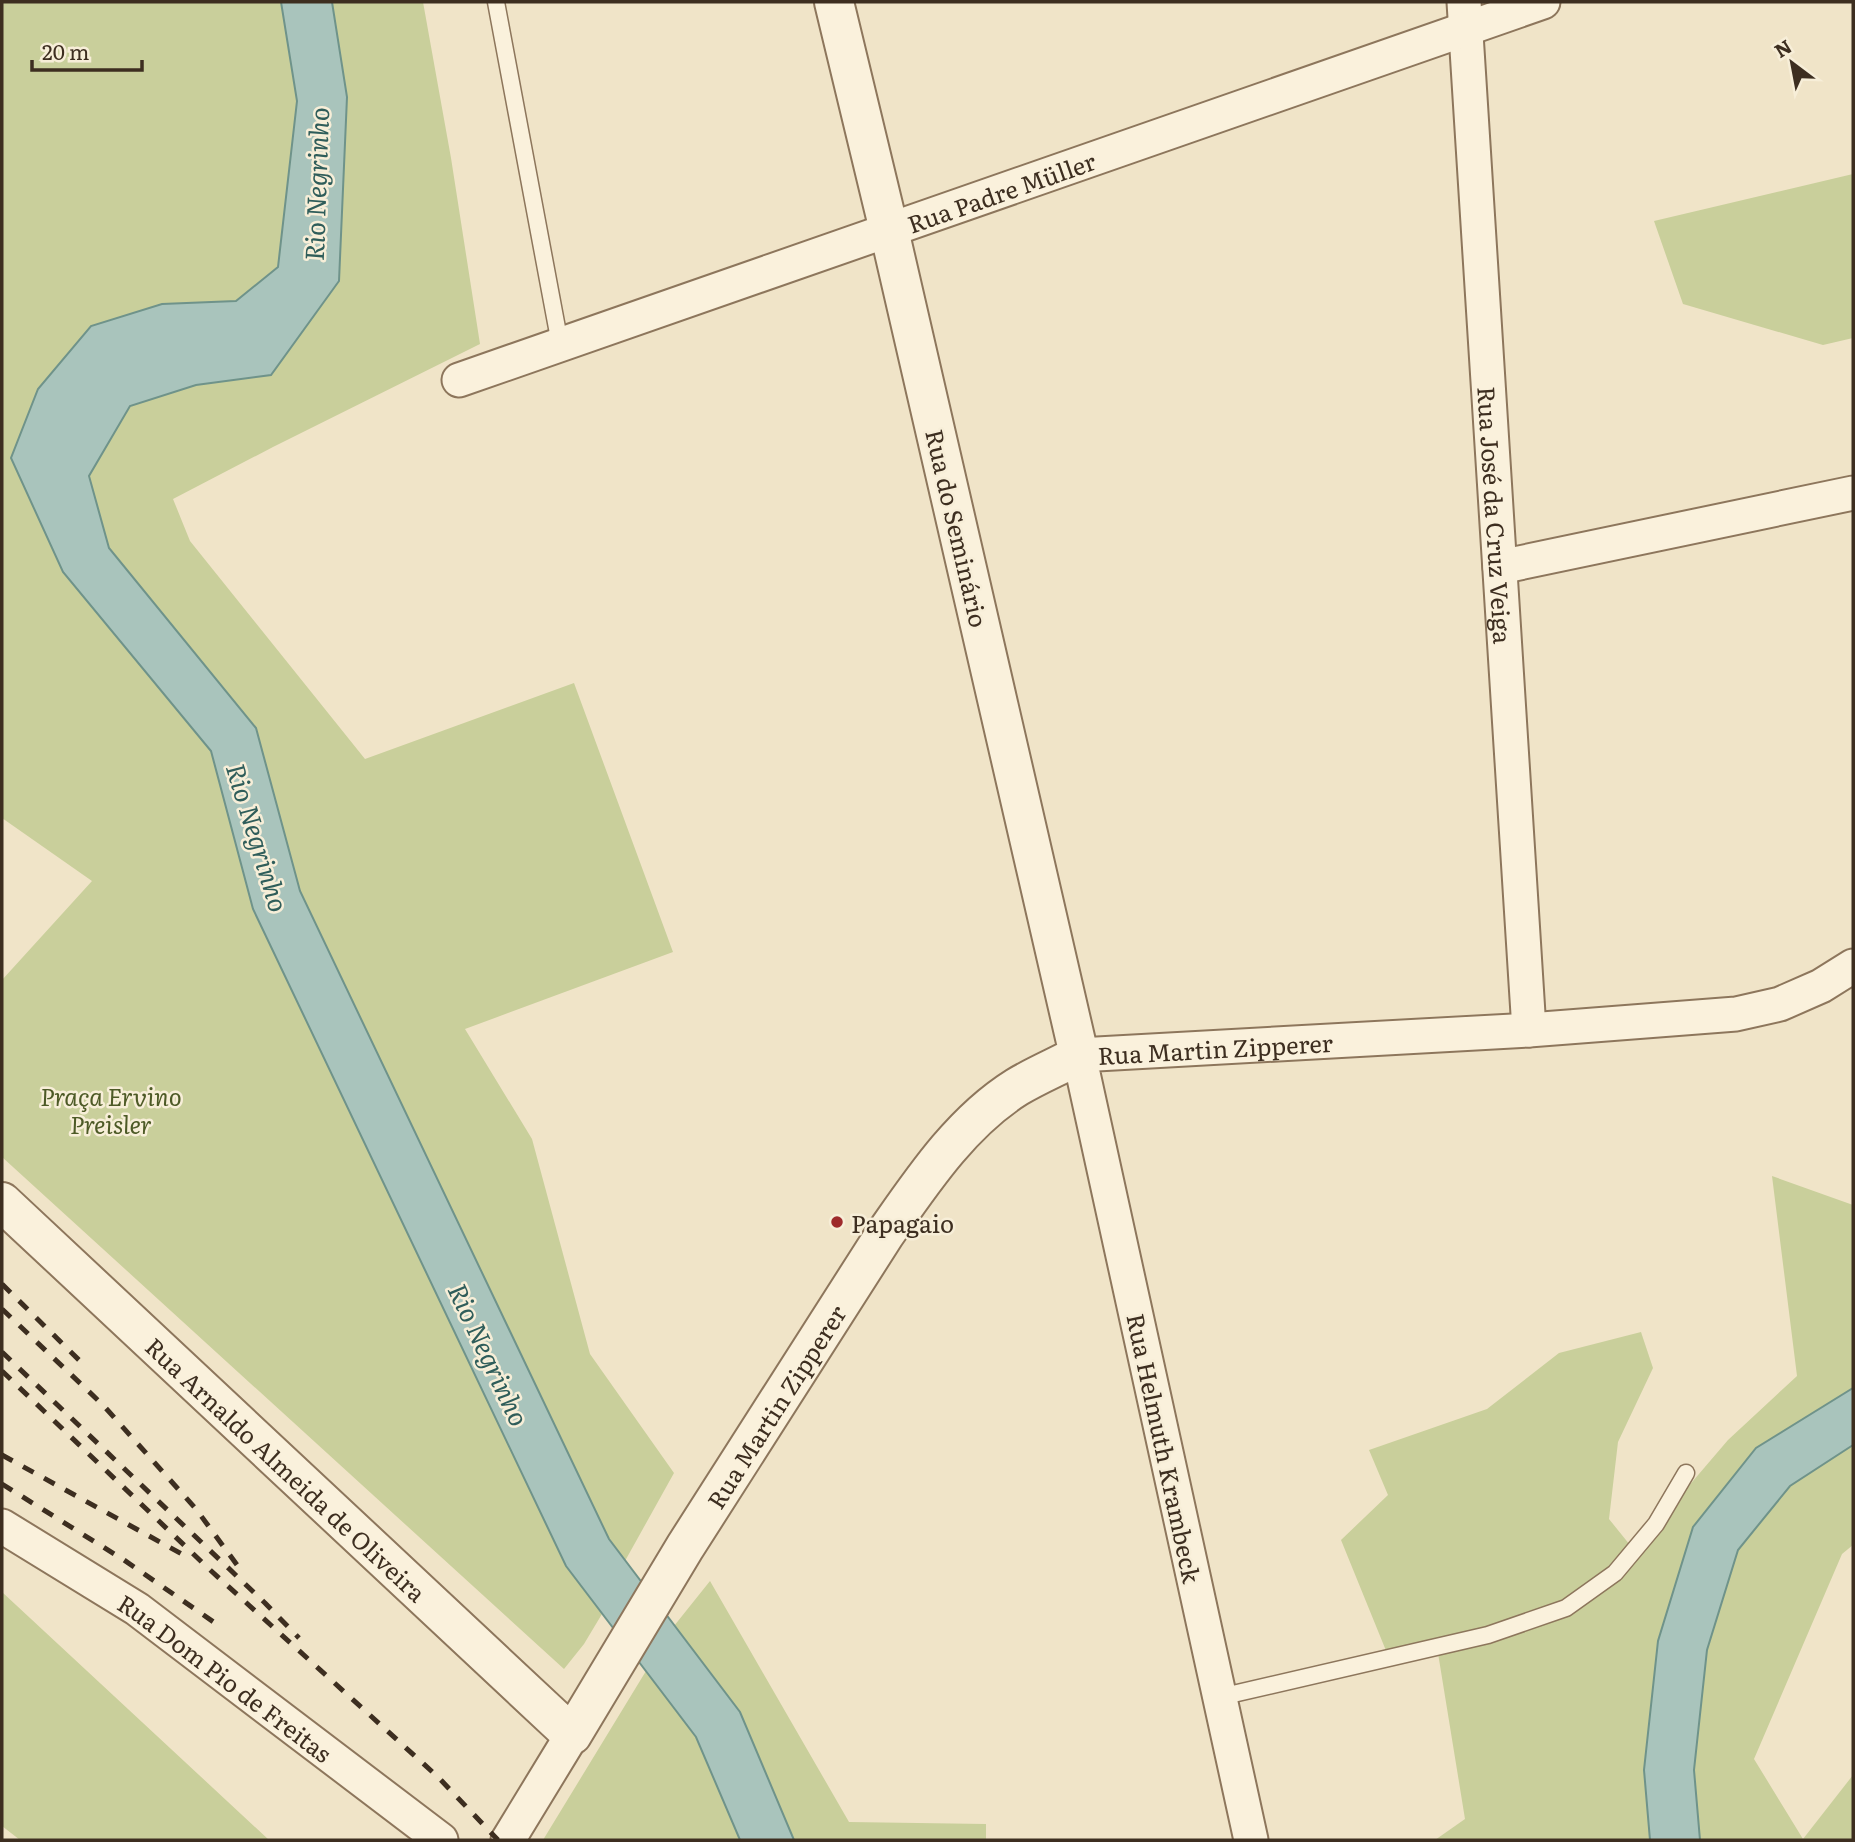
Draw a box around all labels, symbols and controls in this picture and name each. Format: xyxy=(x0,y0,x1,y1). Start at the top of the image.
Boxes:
scale bar xyxy=(32,28,142,72)
north arrow xyxy=(1757,28,1827,98)
text: N xyxy=(1768,32,1797,64)
text: 20 m xyxy=(42,35,89,66)
water label: Rio Negrinho xyxy=(293,107,337,261)
street label: Rua Padre Müller xyxy=(902,142,1101,240)
street label: Rua José da Cruz Veiga xyxy=(1471,385,1522,645)
street label: Rua do Seminário xyxy=(918,425,998,631)
water label: Rio Negrinho xyxy=(218,758,300,916)
street label: Rua Martin Zipperer xyxy=(1097,1023,1334,1071)
park label: Praça Ervino Preisler xyxy=(40,1078,182,1141)
place label: Papagaio xyxy=(851,1205,954,1240)
marker: Papagaio xyxy=(829,1214,845,1230)
water label: Rio Negrinho xyxy=(440,1276,540,1432)
street label: Rua Martin Zipperer xyxy=(697,1297,854,1515)
street label: Rua Helmuth Krambeck xyxy=(1119,1310,1211,1586)
street label: Rua Arnaldo Almeida de Oliveira xyxy=(139,1328,435,1609)
street label: Rua Dom Pio de Freitas xyxy=(112,1584,340,1769)

